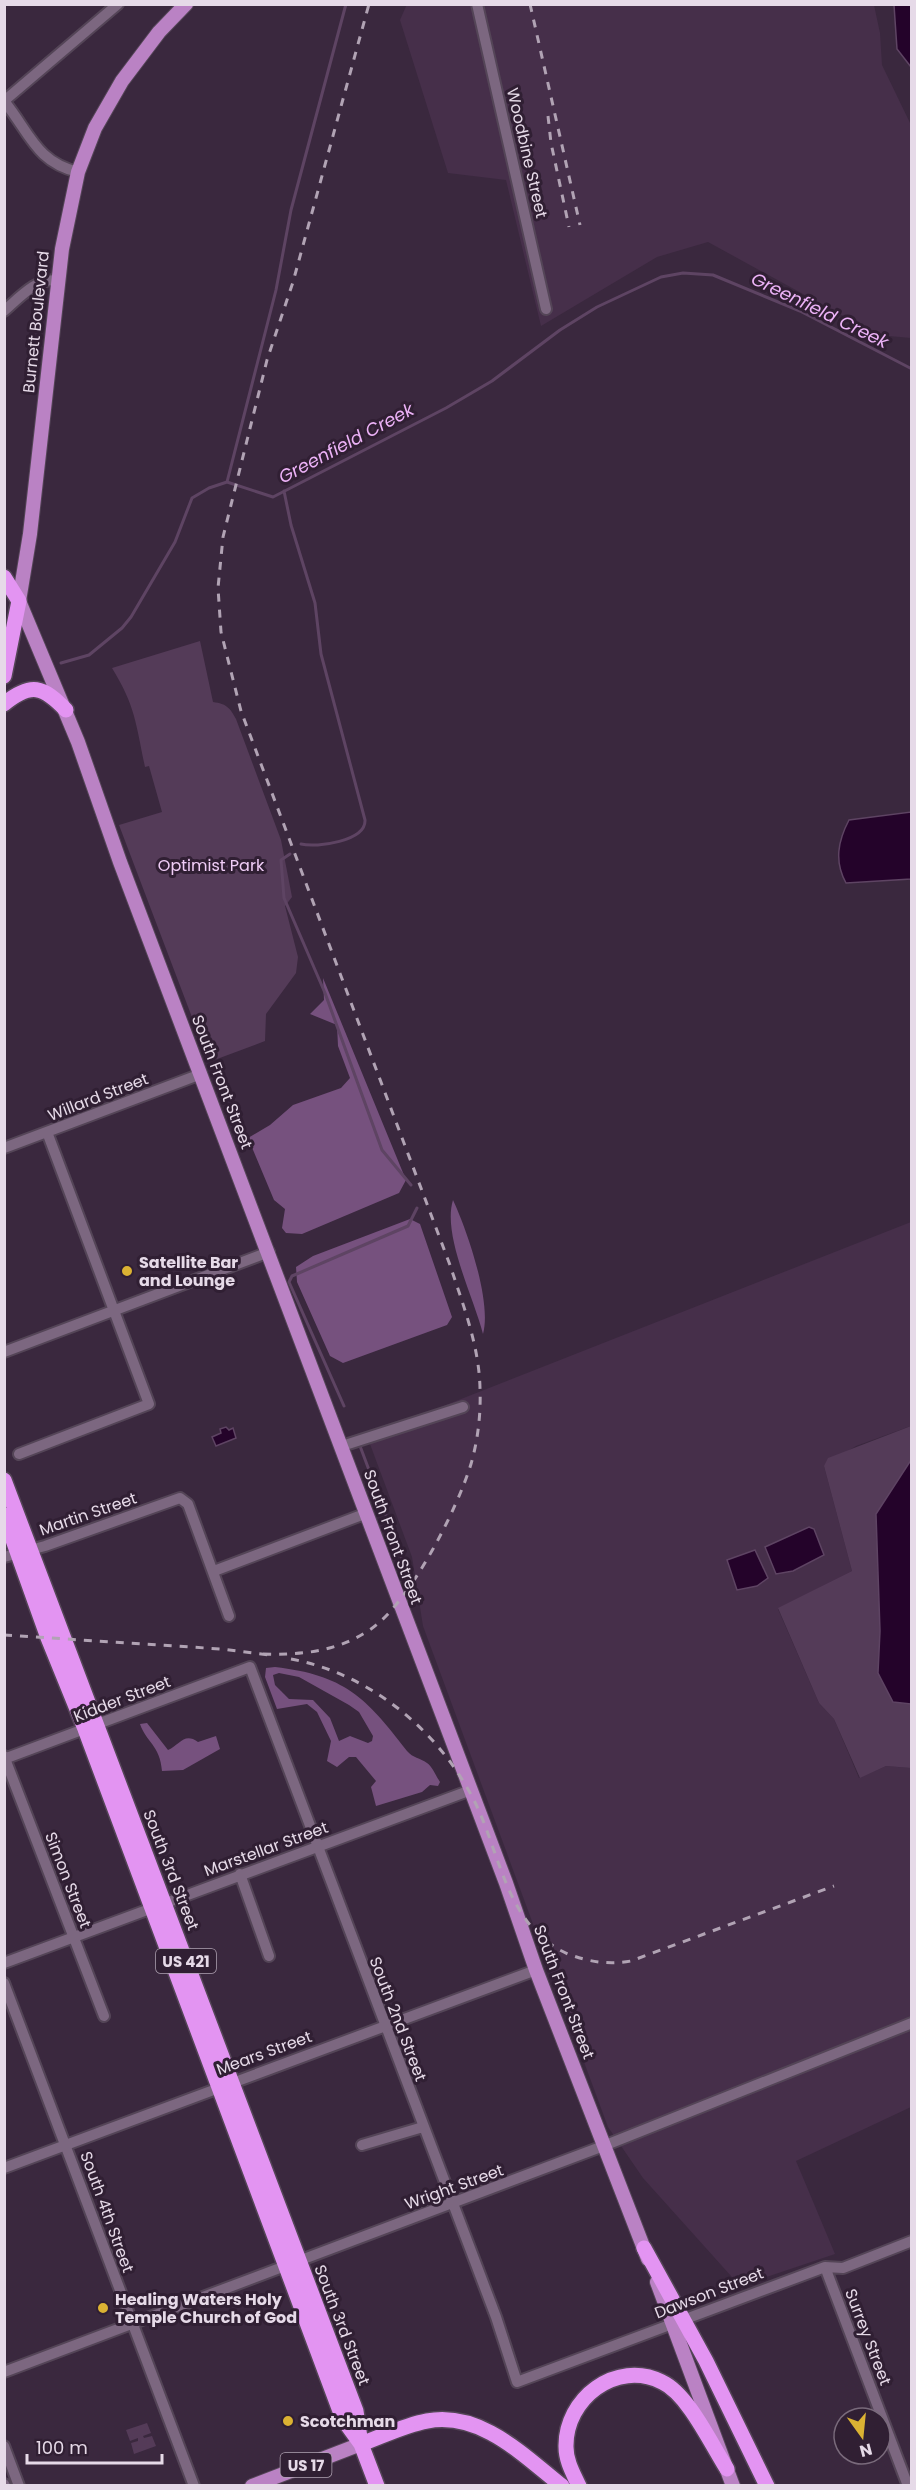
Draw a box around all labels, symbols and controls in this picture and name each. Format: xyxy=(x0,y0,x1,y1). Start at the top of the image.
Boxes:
street label: Woodbine Street xyxy=(501,86,553,221)
street label: Burnett Boulevard xyxy=(17,250,55,394)
water label: Greenfield Creek xyxy=(747,266,894,354)
water label: Greenfield Creek xyxy=(274,396,419,489)
park label: Optimist Park xyxy=(158,854,265,877)
street label: South Front Street xyxy=(186,1012,258,1152)
street label: Willard Street xyxy=(44,1067,152,1127)
place label: Satellite Bar and Lounge xyxy=(139,1251,238,1292)
marker: Satellite Bar and Lounge xyxy=(120,1264,134,1278)
street label: South Front Street xyxy=(358,1467,428,1608)
street label: Martin Street xyxy=(36,1487,140,1541)
street label: Kidder Street xyxy=(70,1670,174,1728)
street label: South 3rd Street xyxy=(137,1806,205,1934)
street label: Marstellar Street xyxy=(201,1816,331,1882)
street label: Simon Street xyxy=(39,1829,97,1932)
street label: South Front Street xyxy=(528,1922,600,2062)
road number: US 421 xyxy=(156,1949,216,1973)
street label: South 2nd Street xyxy=(364,1953,432,2085)
street label: Mears Street xyxy=(213,2025,315,2081)
street label: South 4th Street xyxy=(74,2148,140,2276)
street label: Wright Street xyxy=(401,2158,507,2216)
street label: South 3rd Street xyxy=(308,2261,376,2389)
street label: Dawson Street xyxy=(651,2262,767,2324)
street label: Surrey Street xyxy=(839,2285,897,2389)
place label: Healing Waters Holy Temple Church of God xyxy=(115,2288,297,2329)
marker: Healing Waters Holy Temple Church of God xyxy=(96,2301,110,2315)
north arrow xyxy=(832,2406,892,2466)
place label: Scotchman xyxy=(300,2410,395,2433)
marker: Scotchman xyxy=(281,2414,295,2428)
scale bar xyxy=(27,2427,162,2465)
text: 100 m xyxy=(36,2435,88,2460)
text: N xyxy=(857,2437,875,2463)
road number: US 17 xyxy=(280,2453,332,2477)

